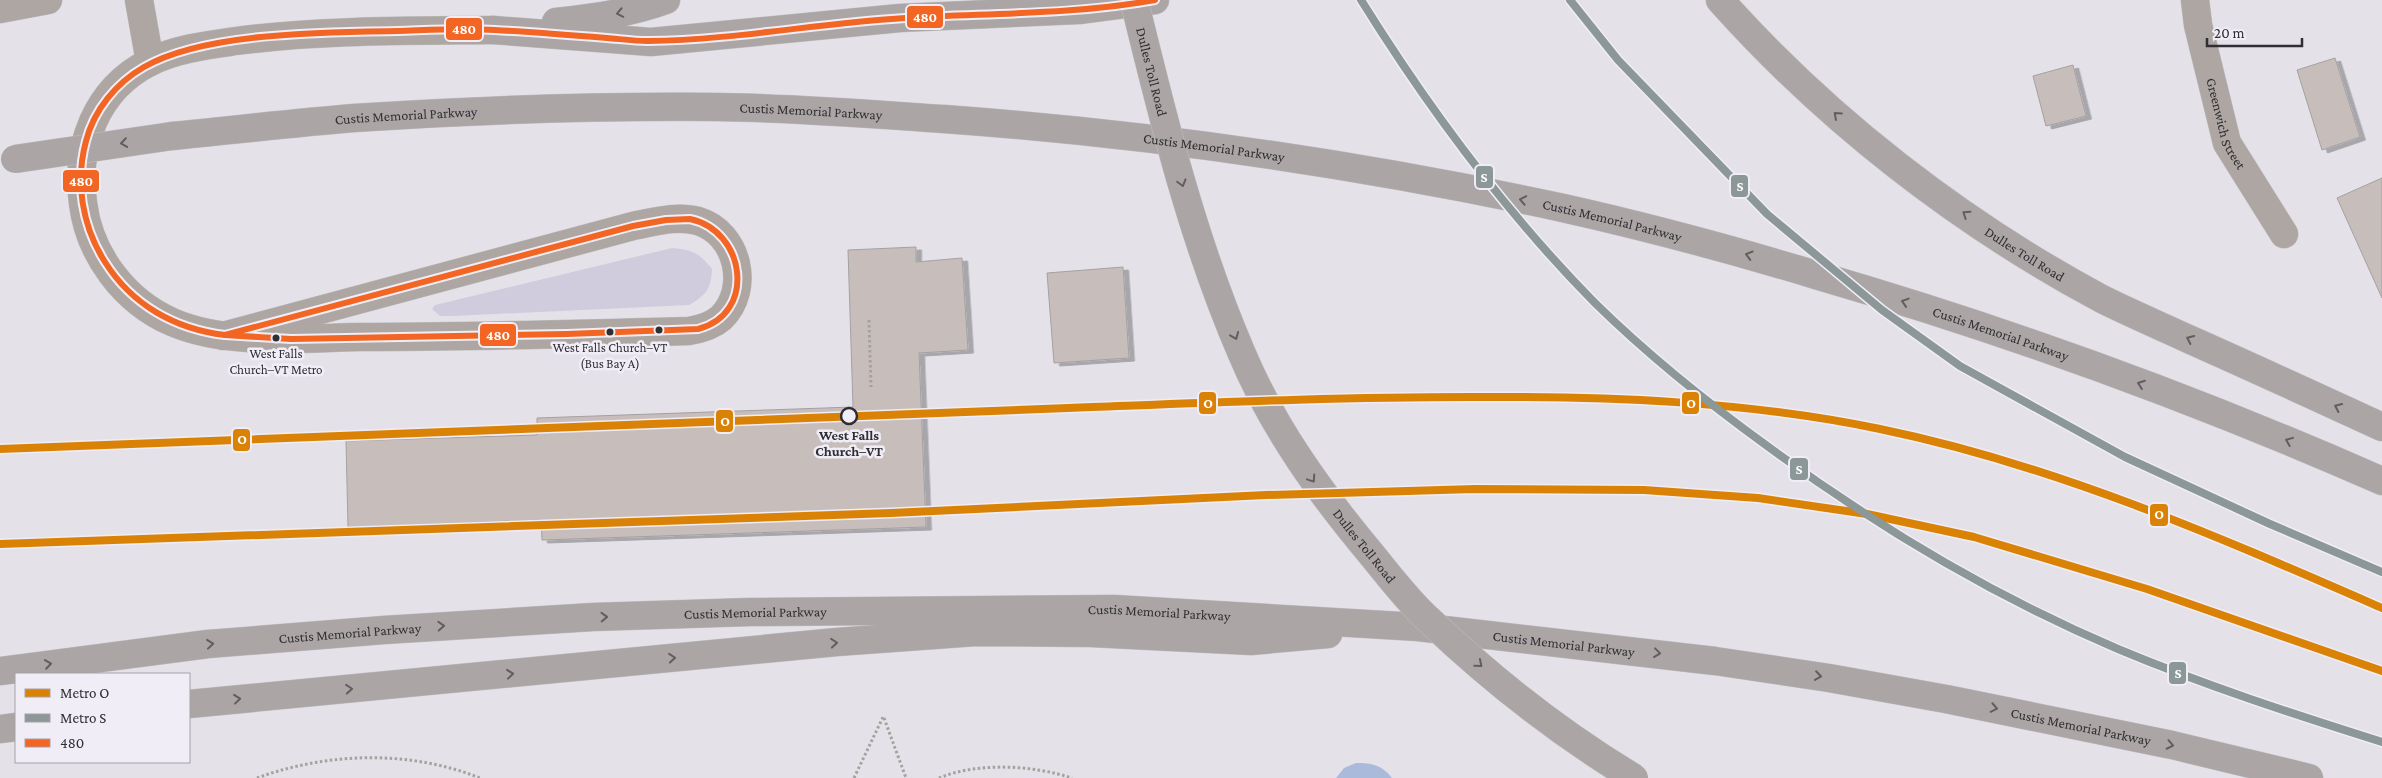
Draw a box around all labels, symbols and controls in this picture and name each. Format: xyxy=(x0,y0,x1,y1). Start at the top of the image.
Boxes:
line badge: 480 xyxy=(906,5,944,29)
one-way arrow xyxy=(615,7,624,18)
text: 480 xyxy=(913,9,937,25)
scale bar xyxy=(2207,15,2302,47)
line badge: 480 xyxy=(445,17,483,41)
text: 480 xyxy=(452,21,476,37)
text: 20 m xyxy=(2214,25,2245,41)
street label: Dulles Toll Road xyxy=(1133,26,1171,118)
street label: Greenwich Street xyxy=(2203,76,2250,172)
street label: Custis Memorial Parkway xyxy=(739,99,883,123)
street label: Custis Memorial Parkway xyxy=(334,103,478,128)
one-way arrow xyxy=(1833,112,1842,121)
street label: Custis Memorial Parkway xyxy=(1142,130,1286,165)
one-way arrow xyxy=(120,137,128,148)
line badge: S xyxy=(1475,165,1494,189)
line badge: 480 xyxy=(62,169,100,193)
text: S xyxy=(1481,169,1488,185)
text: 480 xyxy=(69,173,93,189)
line badge: S xyxy=(1730,174,1749,198)
one-way arrow xyxy=(1177,178,1187,186)
text: S xyxy=(1737,178,1744,194)
one-way arrow xyxy=(1519,195,1528,206)
street label: Custis Memorial Parkway xyxy=(1541,196,1684,245)
one-way arrow xyxy=(1962,211,1971,220)
street label: Dulles Toll Road xyxy=(1982,223,2068,285)
one-way arrow xyxy=(1745,251,1754,261)
one-way arrow xyxy=(1901,297,1909,307)
street label: Custis Memorial Parkway xyxy=(1931,303,2072,364)
line badge: 480 xyxy=(479,323,517,347)
unlabelled marker xyxy=(654,325,664,335)
text: 480 xyxy=(486,327,510,343)
marker: West Falls Church–VT (Bus Bay A) xyxy=(605,327,615,337)
one-way arrow xyxy=(1228,331,1239,340)
marker: West Falls Church–VT Metro xyxy=(271,333,281,343)
one-way arrow xyxy=(2186,335,2195,345)
place label: West Falls Church–VT (Bus Bay A) xyxy=(553,340,667,372)
place label: West Falls Church–VT Metro xyxy=(229,346,323,377)
one-way arrow xyxy=(2137,380,2146,390)
line badge: O xyxy=(1198,391,1217,415)
line badge: O xyxy=(1681,391,1700,415)
text: O xyxy=(1203,395,1213,411)
text: O xyxy=(1686,395,1696,411)
one-way arrow xyxy=(2334,402,2343,413)
marker: West Falls Church–VT xyxy=(840,407,858,425)
line badge: O xyxy=(715,409,734,433)
text: O xyxy=(720,413,730,429)
place label: West Falls Church–VT xyxy=(815,427,883,459)
line badge: O xyxy=(232,428,251,452)
text: O xyxy=(237,431,247,447)
one-way arrow xyxy=(2285,437,2294,447)
line badge: S xyxy=(1789,457,1809,481)
text: S xyxy=(1796,461,1803,477)
one-way arrow xyxy=(1306,473,1315,482)
line badge: O xyxy=(2149,503,2169,527)
street label: Dulles Toll Road xyxy=(1330,505,1400,587)
text: O xyxy=(2154,506,2164,522)
street label: Custis Memorial Parkway xyxy=(1088,601,1231,624)
street label: Custis Memorial Parkway xyxy=(684,603,827,622)
one-way arrow xyxy=(600,611,608,622)
street label: Custis Memorial Parkway xyxy=(278,620,422,646)
one-way arrow xyxy=(438,621,446,632)
street label: Custis Memorial Parkway xyxy=(1492,628,1636,660)
one-way arrow xyxy=(830,637,838,648)
one-way arrow xyxy=(206,639,214,650)
one-way arrow xyxy=(1653,648,1662,658)
one-way arrow xyxy=(669,653,677,664)
one-way arrow xyxy=(45,659,53,670)
one-way arrow xyxy=(1473,659,1482,668)
line badge: S xyxy=(2168,661,2187,685)
text: S xyxy=(2175,665,2182,681)
one-way arrow xyxy=(507,668,515,679)
one-way arrow xyxy=(1815,670,1823,681)
legend xyxy=(15,673,190,763)
one-way arrow xyxy=(345,683,353,694)
text: Metro O xyxy=(60,685,109,701)
one-way arrow xyxy=(234,694,242,705)
one-way arrow xyxy=(1989,703,1998,713)
street label: Custis Memorial Parkway xyxy=(2009,704,2153,749)
text: Metro S xyxy=(60,710,106,726)
text: 480 xyxy=(60,735,84,751)
one-way arrow xyxy=(2166,739,2175,750)

